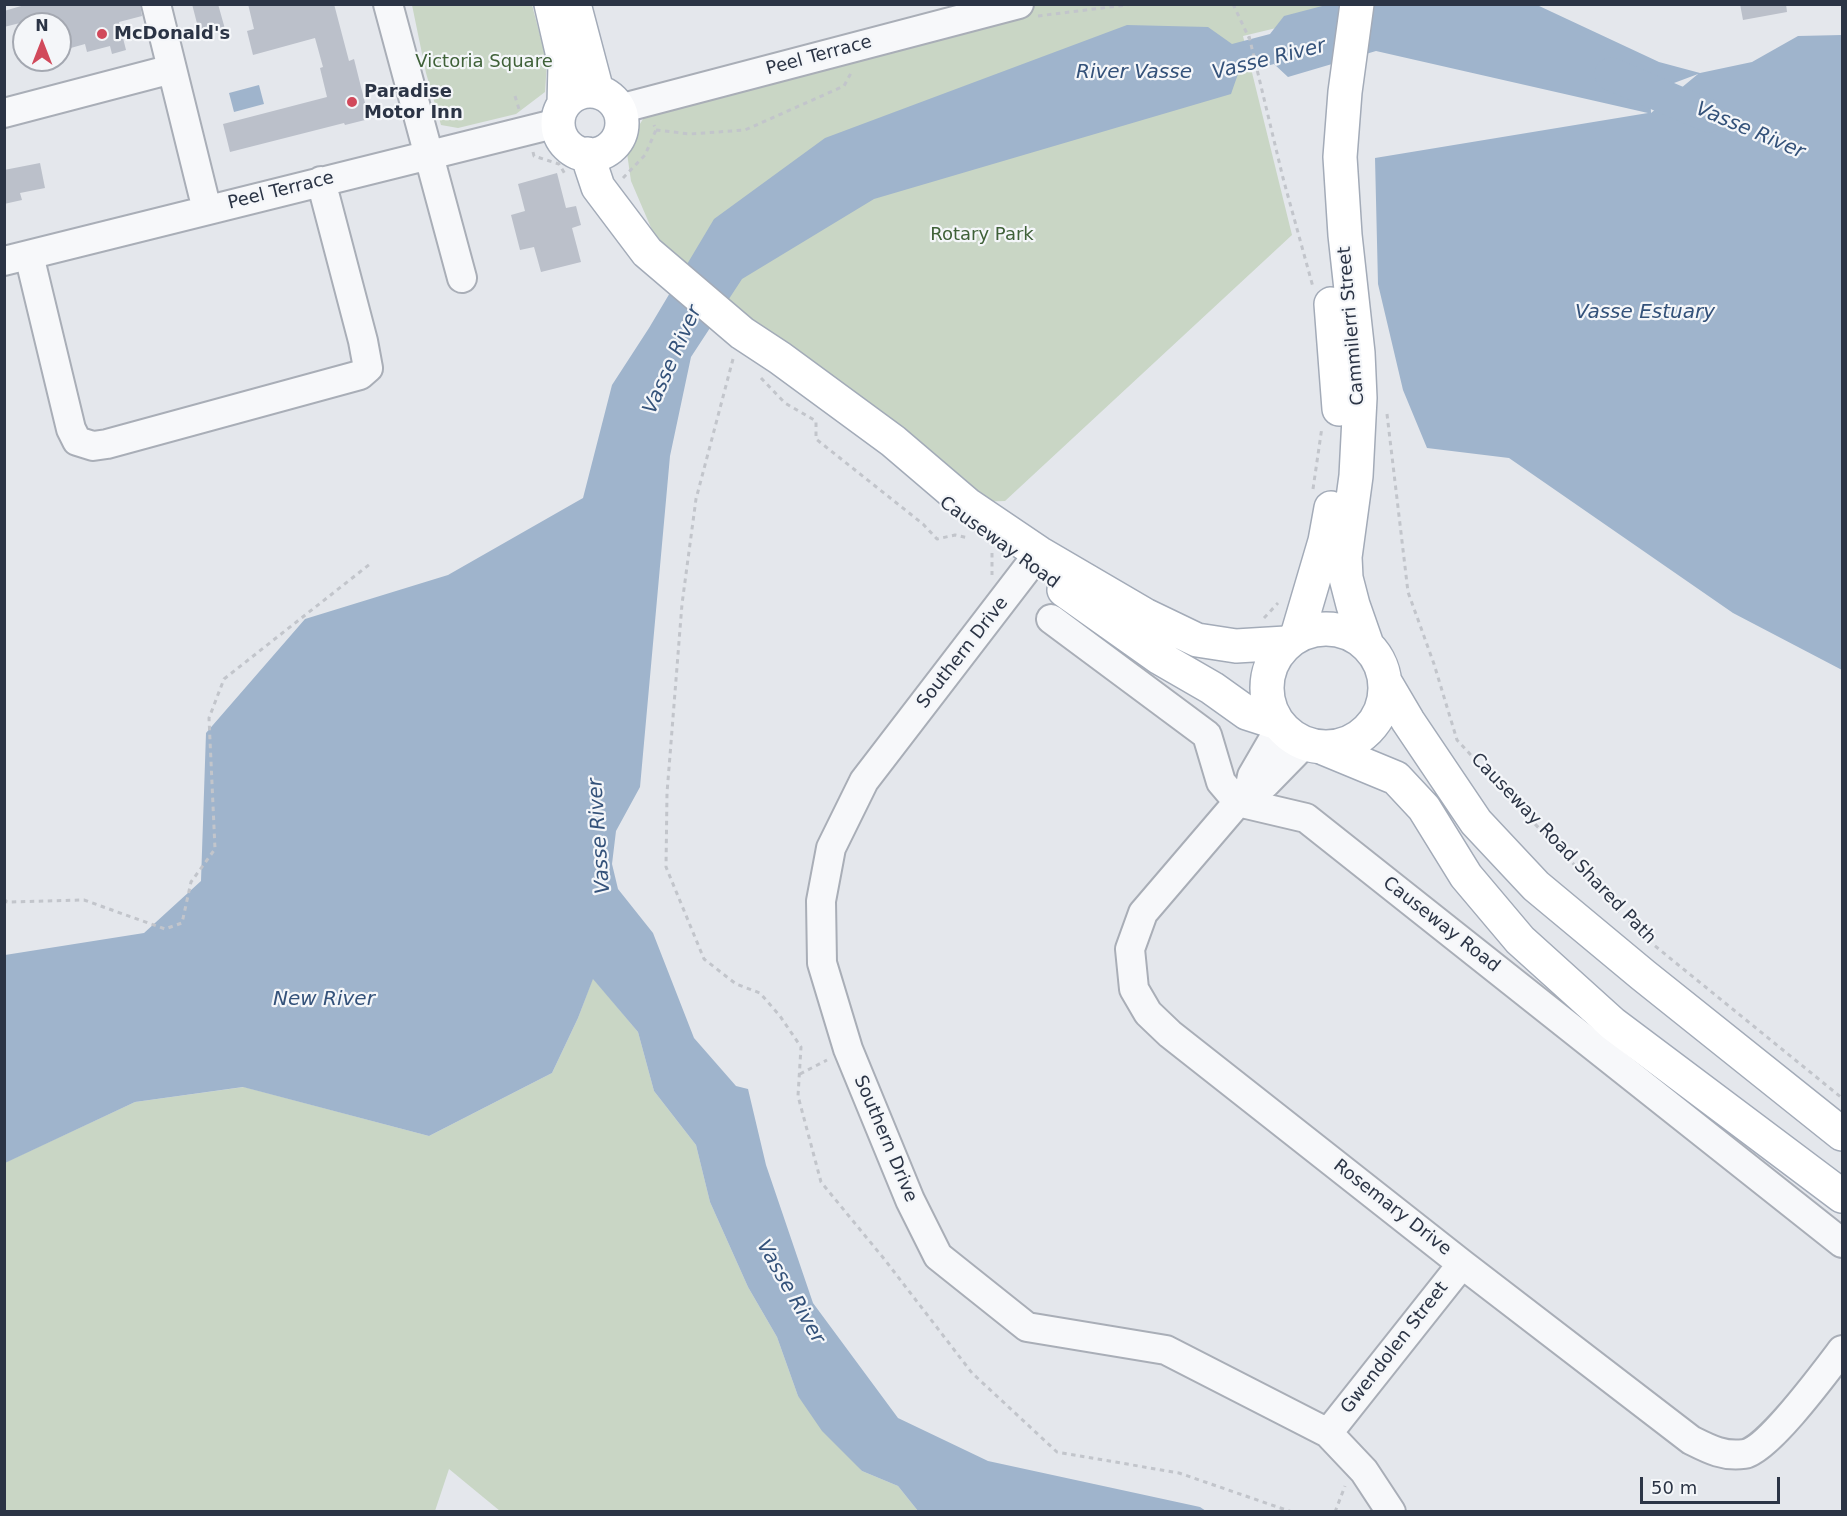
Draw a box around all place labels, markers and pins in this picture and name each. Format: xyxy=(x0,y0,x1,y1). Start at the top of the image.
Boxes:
place label: McDonald's xyxy=(114,23,230,45)
marker: McDonald's xyxy=(95,27,109,41)
place label: Paradise Motor Inn xyxy=(364,81,463,124)
marker: Paradise Motor Inn xyxy=(345,95,359,109)

